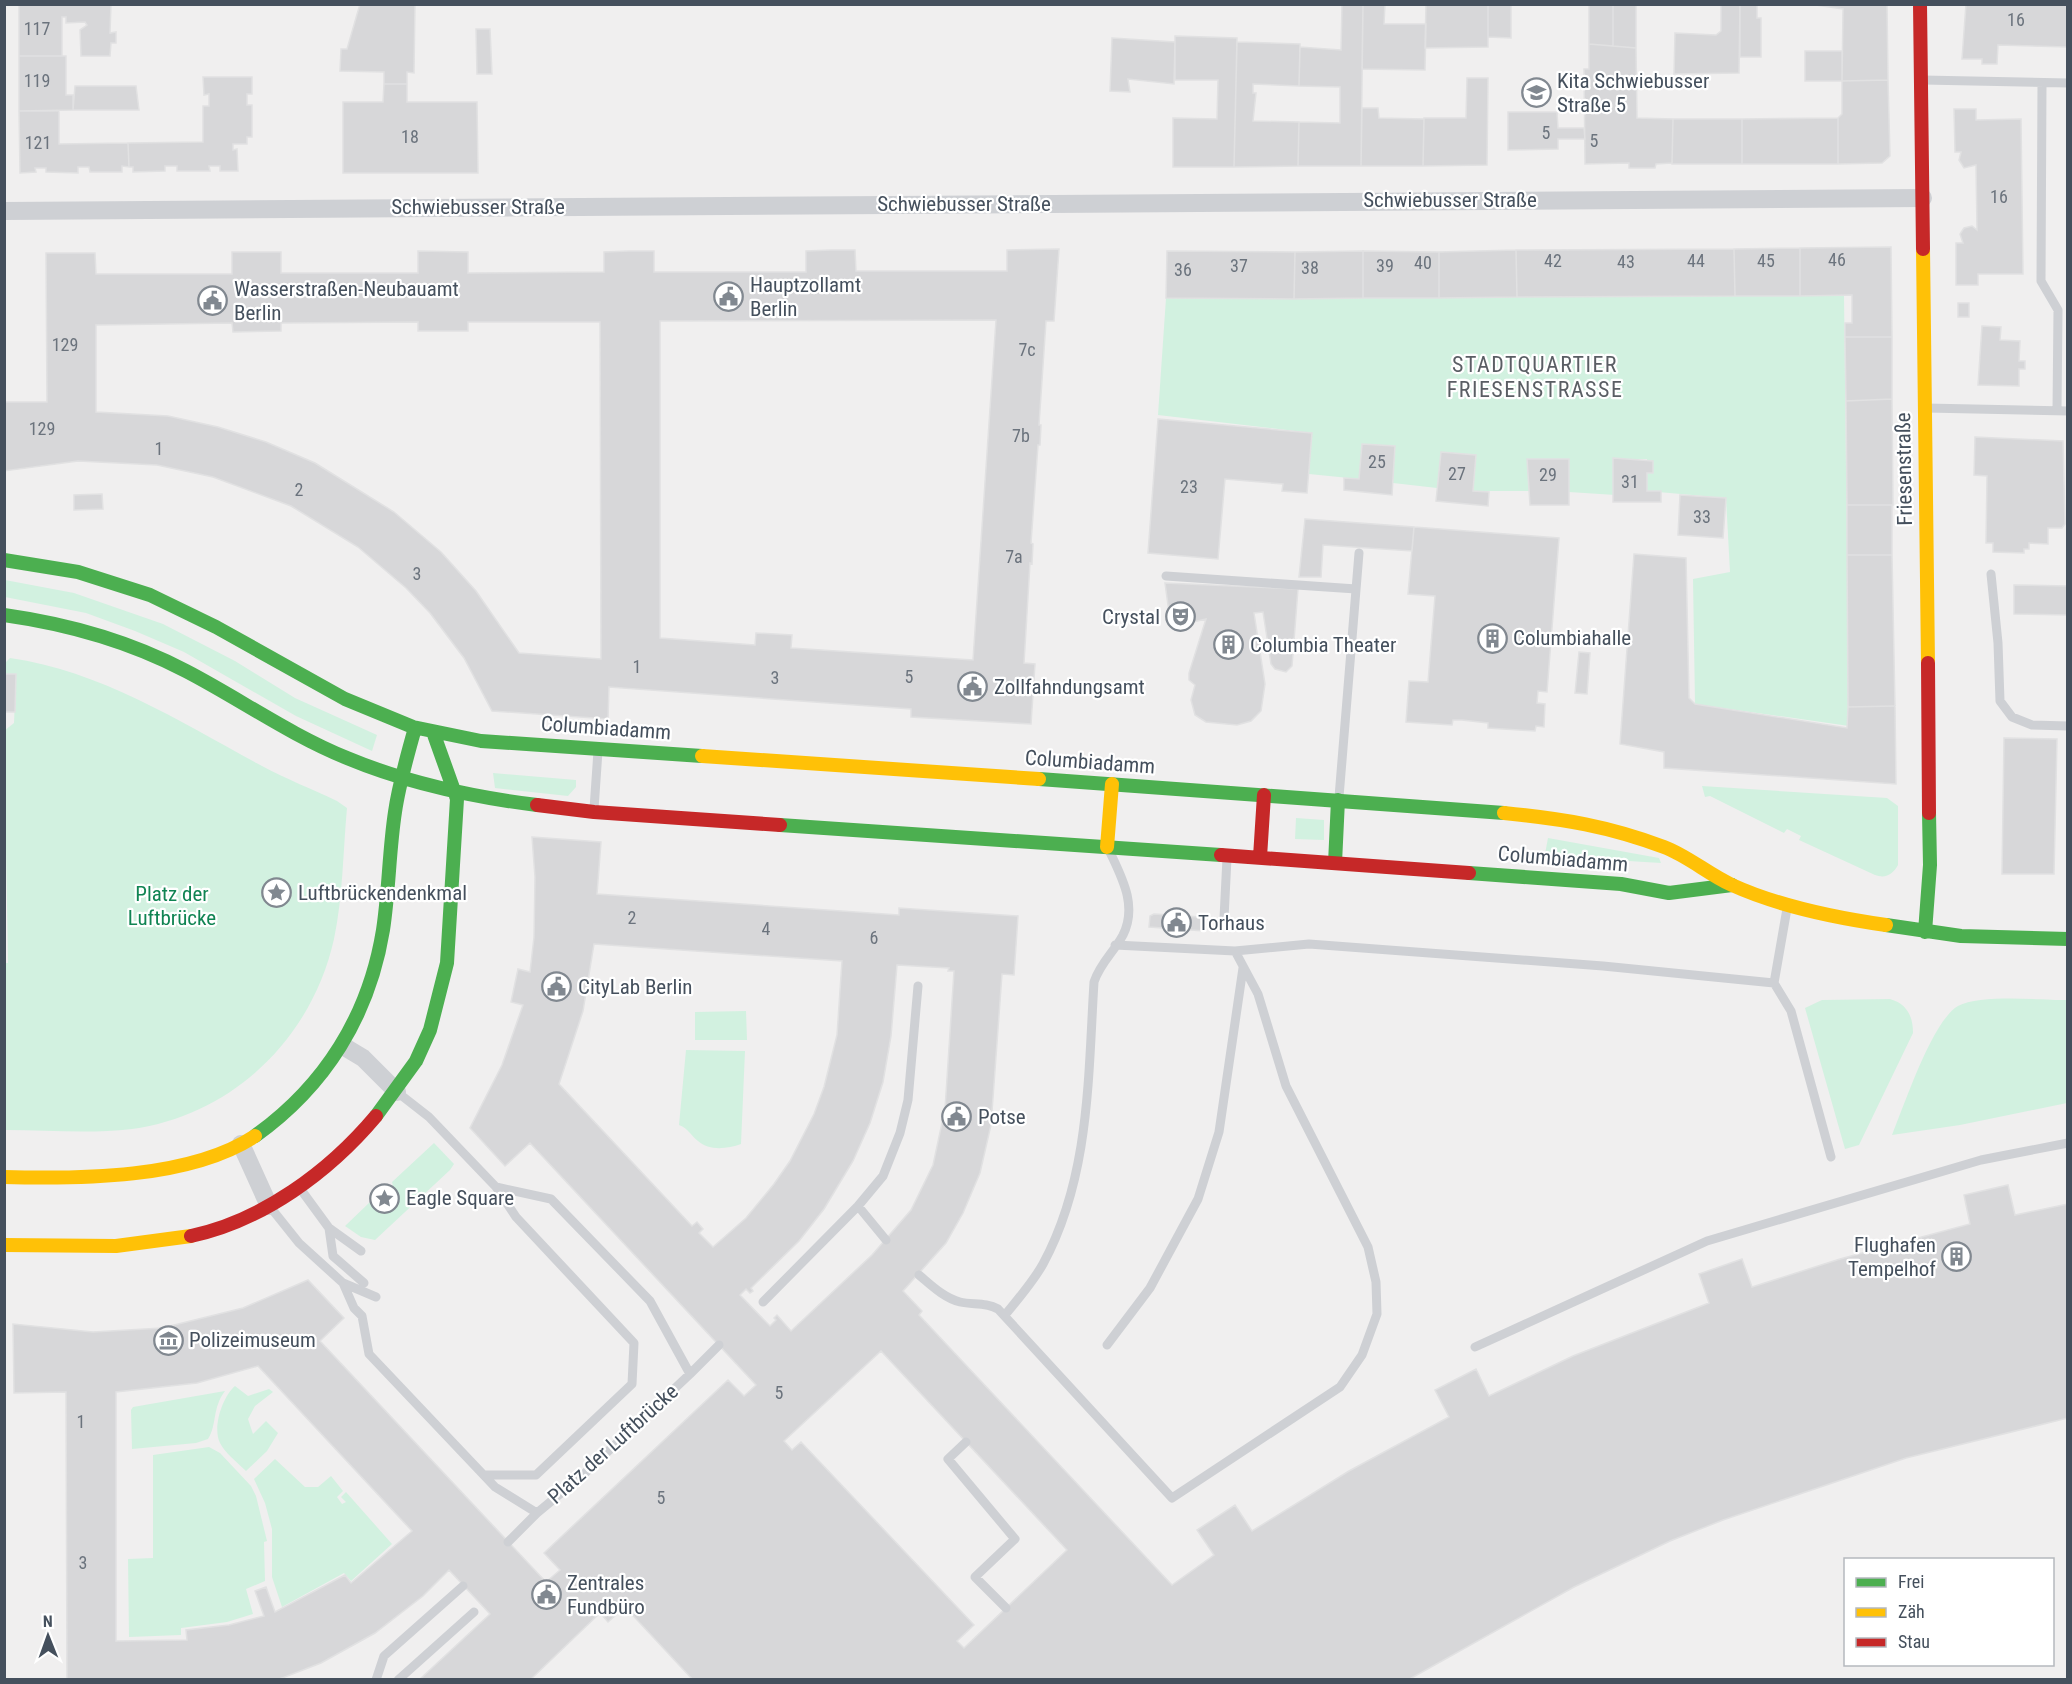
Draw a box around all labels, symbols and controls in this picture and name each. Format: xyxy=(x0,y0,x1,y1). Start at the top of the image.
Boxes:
house number: 16 xyxy=(2007,9,2025,30)
house number: 117 xyxy=(24,18,50,39)
place label: Kita Schwiebusser Straße 5 xyxy=(1557,69,1709,117)
house number: 119 xyxy=(24,70,50,91)
school or university icon: Kita Schwiebusser Straße 5 xyxy=(1520,77,1552,109)
house number: 5 xyxy=(1542,122,1551,143)
house number: 18 xyxy=(401,126,419,147)
house number: 5 xyxy=(1590,130,1599,151)
house number: 121 xyxy=(25,132,51,153)
house number: 16 xyxy=(1990,186,2008,207)
street label: Schwiebusser Straße xyxy=(1363,188,1537,212)
street label: Schwiebusser Straße xyxy=(877,192,1051,216)
street label: Schwiebusser Straße xyxy=(391,195,565,219)
house number: 46 xyxy=(1828,249,1846,270)
house number: 42 xyxy=(1544,250,1562,271)
house number: 44 xyxy=(1687,250,1705,271)
house number: 45 xyxy=(1757,250,1775,271)
house number: 43 xyxy=(1617,251,1635,272)
house number: 40 xyxy=(1414,252,1432,273)
house number: 37 xyxy=(1230,255,1248,276)
house number: 39 xyxy=(1376,255,1394,276)
house number: 38 xyxy=(1301,257,1319,278)
house number: 36 xyxy=(1174,259,1192,280)
place label: Hauptzollamt Berlin xyxy=(750,273,861,321)
place label: Wasserstraßen-Neubauamt Berlin xyxy=(234,277,459,325)
public building icon: Hauptzollamt Berlin xyxy=(713,281,745,313)
public building icon: Wasserstraßen-Neubauamt Berlin xyxy=(197,285,229,317)
house number: 129 xyxy=(52,334,78,355)
house number: 7c xyxy=(1018,339,1036,360)
district label: STADTQUARTIER FRIESENSTRASSE xyxy=(1447,352,1623,402)
street label: Friesenstraße xyxy=(1891,412,1917,526)
house number: 129 xyxy=(29,418,55,439)
house number: 7b xyxy=(1012,425,1030,446)
house number: 1 xyxy=(155,438,163,459)
house number: 25 xyxy=(1368,451,1386,472)
house number: 27 xyxy=(1448,463,1466,484)
house number: 29 xyxy=(1539,464,1557,485)
house number: 31 xyxy=(1621,471,1639,492)
house number: 23 xyxy=(1180,476,1198,497)
house number: 2 xyxy=(295,479,304,500)
house number: 33 xyxy=(1693,506,1711,527)
house number: 7a xyxy=(1005,546,1023,567)
house number: 3 xyxy=(413,563,421,584)
theatre icon: Crystal xyxy=(1165,601,1197,633)
place label: Crystal xyxy=(1102,605,1160,629)
building icon: Columbiahalle xyxy=(1476,622,1508,654)
place label: Columbiahalle xyxy=(1513,626,1631,650)
building icon: Columbia Theater xyxy=(1213,629,1245,661)
place label: Columbia Theater xyxy=(1250,633,1396,657)
house number: 1 xyxy=(633,656,641,677)
house number: 5 xyxy=(905,666,914,687)
house number: 3 xyxy=(771,667,779,688)
public building icon: Zollfahndungsamt xyxy=(957,671,989,703)
place label: Zollfahndungsamt xyxy=(994,675,1145,699)
street label: Columbiadamm xyxy=(540,711,672,745)
street label: Columbiadamm xyxy=(1024,745,1156,779)
street label: Columbiadamm xyxy=(1497,841,1629,877)
place icon: Luftbrückendenkmal xyxy=(261,877,293,909)
place label: Luftbrückendenkmal xyxy=(298,881,467,905)
park label: Platz der Luftbrücke xyxy=(128,882,216,930)
house number: 2 xyxy=(628,907,637,928)
public building icon: Torhaus xyxy=(1161,907,1193,939)
place label: Torhaus xyxy=(1198,911,1265,935)
house number: 4 xyxy=(762,918,771,939)
house number: 6 xyxy=(870,927,878,948)
public building icon: CityLab Berlin xyxy=(541,971,573,1003)
place label: CityLab Berlin xyxy=(578,975,692,999)
public building icon: Potse xyxy=(941,1101,973,1133)
place label: Potse xyxy=(978,1105,1026,1129)
place icon: Eagle Square xyxy=(369,1182,401,1214)
place label: Eagle Square xyxy=(406,1186,514,1210)
place label: Flughafen Tempelhof xyxy=(1848,1233,1936,1281)
building icon: Flughafen Tempelhof xyxy=(1941,1241,1973,1273)
museum icon: Polizeimuseum xyxy=(152,1324,184,1356)
place label: Polizeimuseum xyxy=(189,1328,316,1352)
street label: Platz der Luftbrücke xyxy=(543,1379,683,1509)
house number: 5 xyxy=(775,1382,784,1403)
house number: 1 xyxy=(77,1411,85,1432)
house number: 5 xyxy=(657,1487,666,1508)
house number: 3 xyxy=(79,1552,87,1573)
legend xyxy=(1844,1558,2054,1666)
place label: Zentrales Fundbüro xyxy=(567,1571,645,1619)
text: Frei xyxy=(1898,1571,1924,1592)
public building icon: Zentrales Fundbüro xyxy=(530,1579,562,1611)
text: Zäh xyxy=(1898,1601,1925,1622)
north arrow xyxy=(18,1606,78,1666)
text: N xyxy=(43,1612,53,1631)
text: Stau xyxy=(1898,1631,1930,1652)

